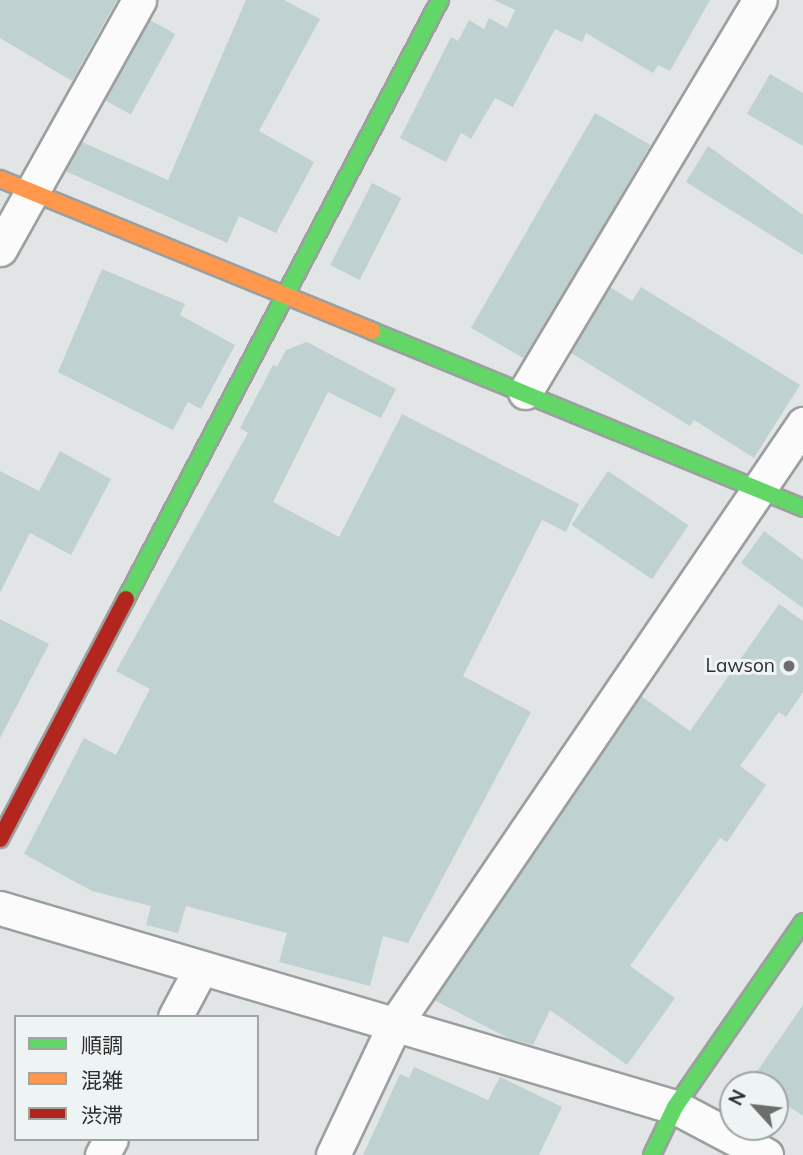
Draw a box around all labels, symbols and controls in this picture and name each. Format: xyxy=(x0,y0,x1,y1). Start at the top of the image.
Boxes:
place label: Lawson xyxy=(706,655,775,677)
marker: Lawson xyxy=(781,658,797,674)
legend xyxy=(14,1015,259,1141)
text: 順調 xyxy=(81,1032,123,1058)
text: 混雑 xyxy=(81,1067,123,1093)
north arrow xyxy=(719,1071,789,1141)
text: N xyxy=(723,1086,751,1109)
text: 渋滞 xyxy=(81,1102,123,1128)

